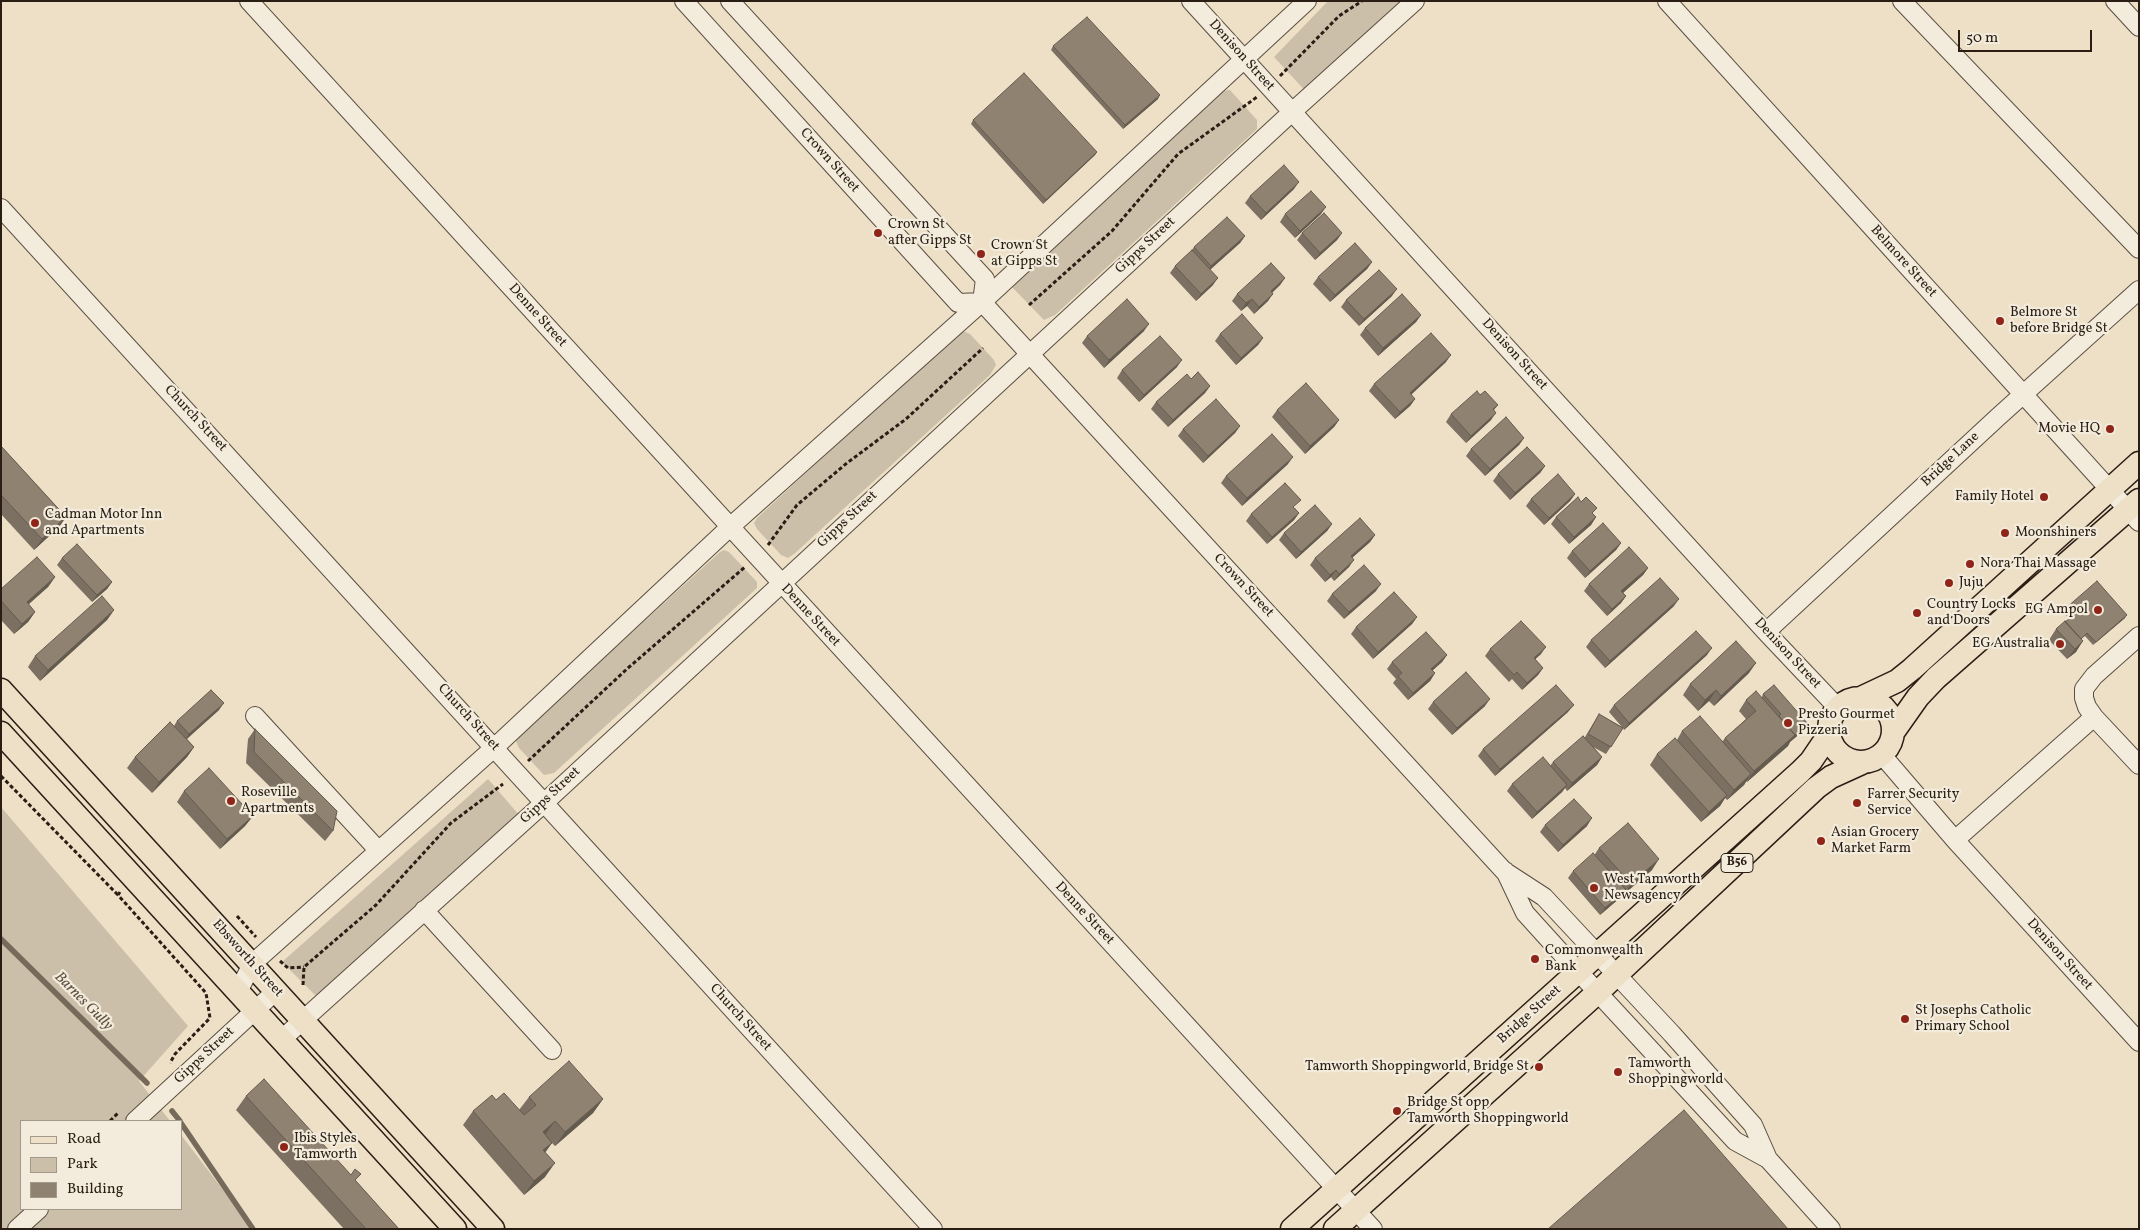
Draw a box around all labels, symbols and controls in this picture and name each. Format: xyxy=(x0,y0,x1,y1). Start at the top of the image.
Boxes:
street label: Denison Street xyxy=(1204,17,1278,95)
scale bar xyxy=(1960,20,2094,52)
text: 50 m xyxy=(1966,28,1998,49)
street label: Crown Street xyxy=(796,125,862,197)
street label: Gipps Street xyxy=(1112,214,1180,278)
place label: Crown St after Gipps St xyxy=(888,217,972,250)
street label: Belmore Street xyxy=(1866,222,1940,302)
marker: Crown St after Gipps St xyxy=(872,227,884,239)
place label: Crown St at Gipps St xyxy=(991,238,1057,270)
marker: Crown St at Gipps St xyxy=(975,248,987,260)
street label: Denne Street xyxy=(504,281,570,351)
place label: Belmore St before Bridge St xyxy=(2010,305,2108,338)
marker: Belmore St before Bridge St xyxy=(1994,315,2006,327)
street label: Denison Street xyxy=(1477,316,1551,394)
street label: Church Street xyxy=(160,382,230,456)
place label: Movie HQ xyxy=(2038,421,2100,437)
marker: Movie HQ xyxy=(2104,423,2116,435)
street label: Bridge Lane xyxy=(1919,429,1983,491)
street label: Gipps Street xyxy=(814,488,882,552)
place label: Family Hotel xyxy=(1955,489,2034,505)
marker: Family Hotel xyxy=(2038,491,2050,503)
place label: Cadman Motor Inn and Apartments xyxy=(45,507,162,540)
marker: Cadman Motor Inn and Apartments xyxy=(29,517,41,529)
place label: Moonshiners xyxy=(2015,525,2096,541)
marker: Moonshiners xyxy=(1999,527,2011,539)
street label: Crown Street xyxy=(1209,551,1277,621)
place label: Nora Thai Massage xyxy=(1980,556,2096,572)
marker: Nora Thai Massage xyxy=(1964,558,1976,570)
place label: Juju xyxy=(1959,575,1983,591)
marker: Juju xyxy=(1943,577,1955,589)
street label: Denne Street xyxy=(777,581,843,651)
place label: Country Locks and Doors xyxy=(1927,597,2016,630)
place label: EG Ampol xyxy=(2025,602,2088,618)
marker: EG Ampol xyxy=(2092,604,2104,616)
marker: Country Locks and Doors xyxy=(1911,607,1923,619)
street label: Denison Street xyxy=(1750,615,1824,693)
place label: EG Australia xyxy=(1972,636,2050,652)
marker: EG Australia xyxy=(2054,638,2066,650)
street label: Church Street xyxy=(433,681,503,755)
place label: Presto Gourmet Pizzeria xyxy=(1798,707,1895,740)
marker: Presto Gourmet Pizzeria xyxy=(1782,717,1794,729)
street label: Gipps Street xyxy=(517,764,585,828)
place label: Roseville Apartments xyxy=(241,785,314,818)
place label: Farrer Security Service xyxy=(1867,787,1959,820)
marker: Roseville Apartments xyxy=(225,795,237,807)
marker: Farrer Security Service xyxy=(1851,797,1863,809)
place label: Asian Grocery Market Farm xyxy=(1831,825,1919,858)
marker: Asian Grocery Market Farm xyxy=(1815,835,1827,847)
road number: B56 xyxy=(1721,854,1753,872)
place label: West Tamworth Newsagency xyxy=(1604,872,1701,904)
street label: Denne Street xyxy=(1051,879,1117,949)
marker: West Tamworth Newsagency xyxy=(1588,882,1600,894)
street label: Denison Street xyxy=(2022,916,2096,994)
street label: Ebsworth Street xyxy=(208,917,286,1001)
place label: Commonwealth Bank xyxy=(1545,943,1643,976)
marker: Commonwealth Bank xyxy=(1529,953,1541,965)
water label: Barnes Gully xyxy=(50,969,116,1035)
street label: Church Street xyxy=(705,981,775,1055)
street label: Bridge Street xyxy=(1495,982,1565,1048)
place label: St Josephs Catholic Primary School xyxy=(1915,1003,2031,1036)
marker: St Josephs Catholic Primary School xyxy=(1899,1013,1911,1025)
street label: Gipps Street xyxy=(171,1024,239,1088)
place label: Tamworth Shoppingworld xyxy=(1628,1056,1723,1088)
place label: Tamworth Shoppingworld, Bridge St xyxy=(1305,1059,1529,1075)
marker: Tamworth Shoppingworld, Bridge St xyxy=(1533,1061,1545,1073)
marker: Tamworth Shoppingworld xyxy=(1612,1066,1624,1078)
place label: Bridge St opp Tamworth Shoppingworld xyxy=(1407,1095,1569,1128)
marker: Bridge St opp Tamworth Shoppingworld xyxy=(1391,1105,1403,1117)
legend xyxy=(20,1120,182,1210)
text: Road xyxy=(67,1129,101,1150)
place label: Ibis Styles Tamworth xyxy=(294,1131,357,1164)
marker: Ibis Styles Tamworth xyxy=(278,1141,290,1153)
text: Park xyxy=(67,1154,98,1175)
text: Building xyxy=(67,1179,123,1200)

